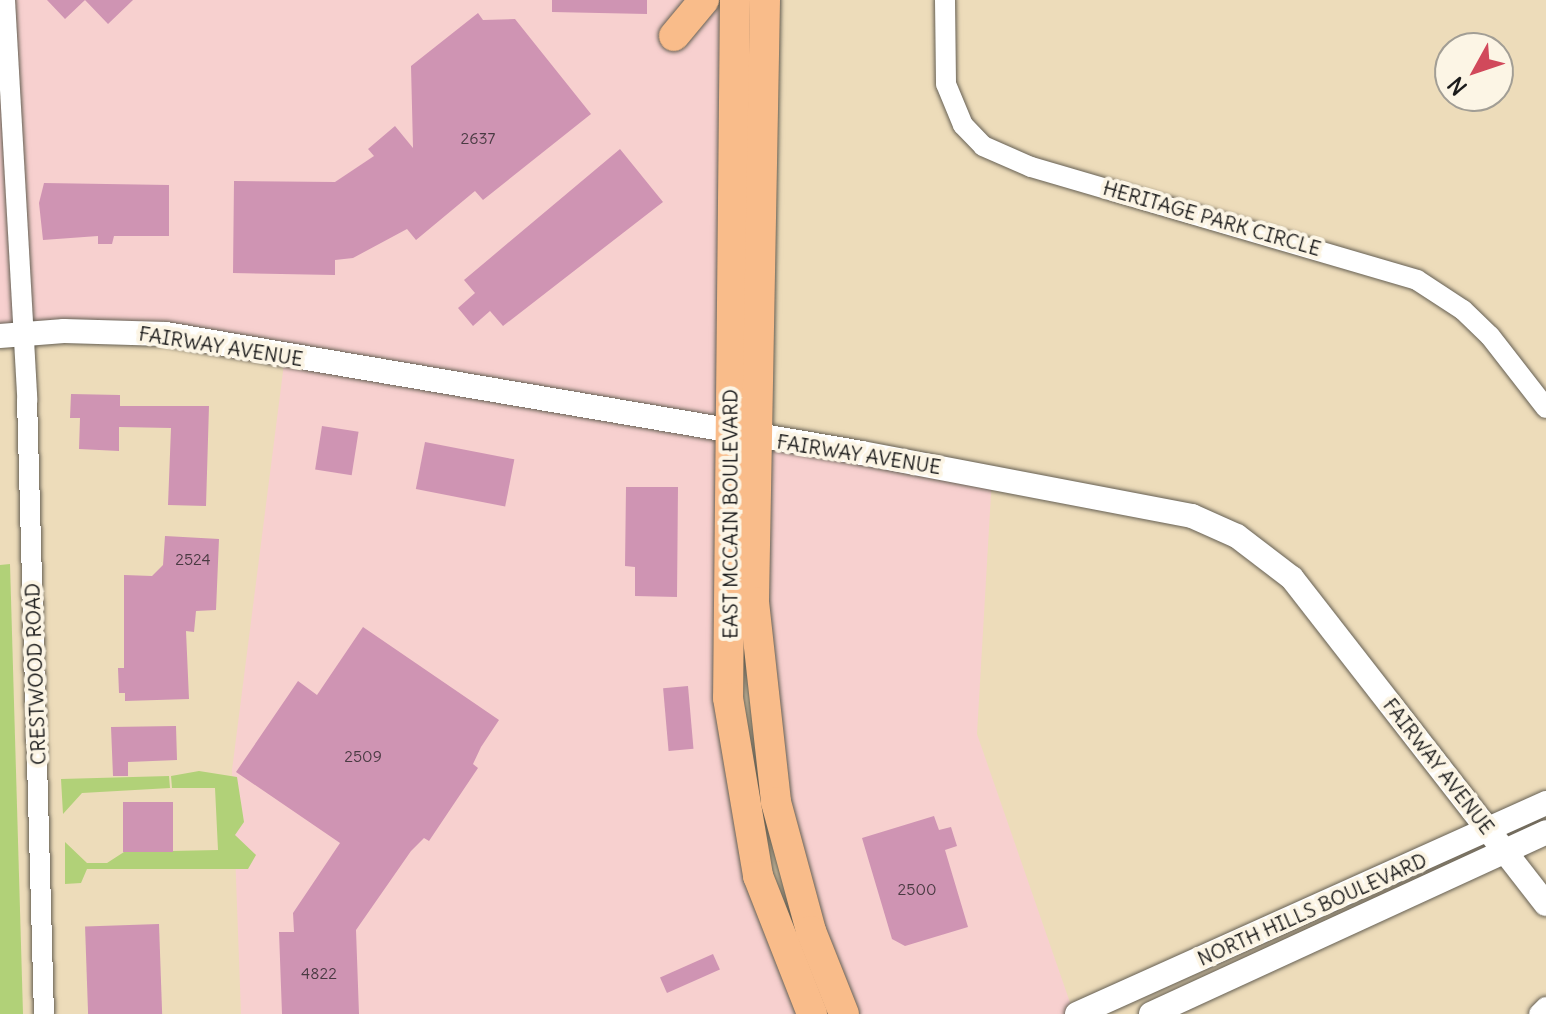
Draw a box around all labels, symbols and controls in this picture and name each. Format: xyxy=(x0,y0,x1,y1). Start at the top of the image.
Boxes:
north arrow xyxy=(1434,32,1514,112)
text: N xyxy=(1442,71,1473,101)
house number: 2637 xyxy=(461,128,495,148)
street label: HERITAGE PARK CIRCLE xyxy=(1100,175,1324,261)
street label: FAIRWAY AVENUE xyxy=(137,321,305,371)
street label: EAST MCCAIN BOULEVARD xyxy=(718,389,742,639)
street label: FAIRWAY AVENUE xyxy=(775,429,943,479)
house number: 2524 xyxy=(175,549,211,569)
street label: CRESTWOOD ROAD xyxy=(20,582,50,766)
street label: FAIRWAY AVENUE xyxy=(1378,693,1500,839)
house number: 2509 xyxy=(344,746,382,766)
street label: NORTH HILLS BOULEVARD xyxy=(1194,848,1430,970)
house number: 2500 xyxy=(897,879,937,899)
house number: 4822 xyxy=(301,963,337,983)

